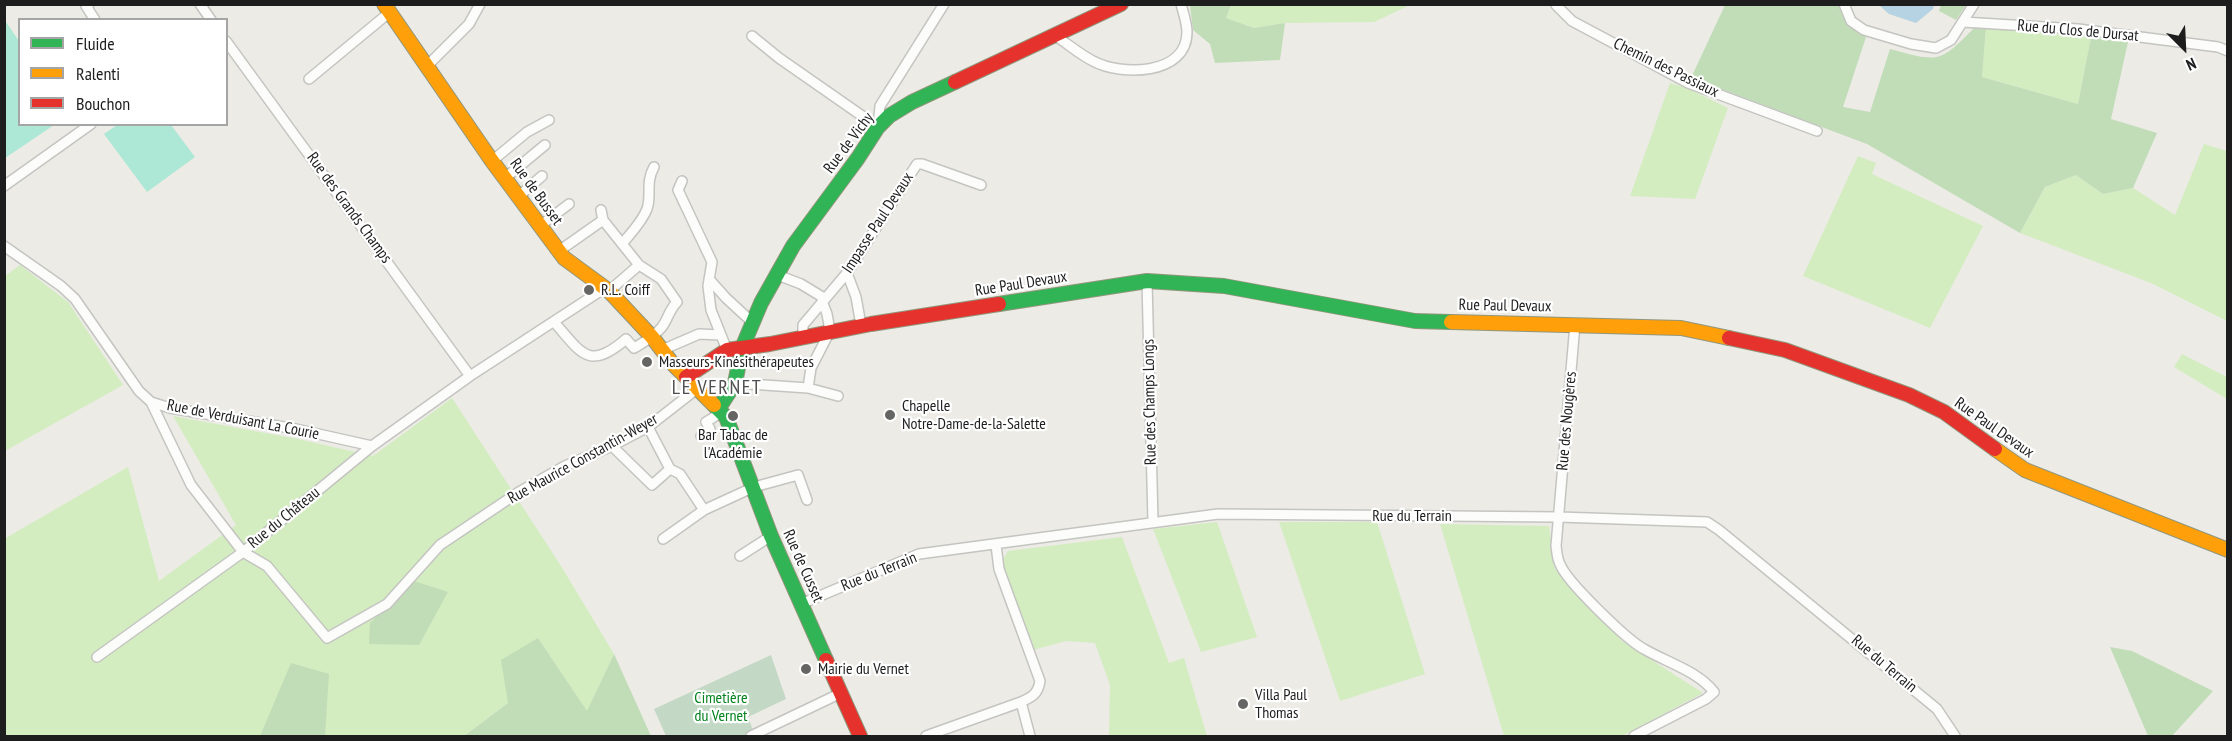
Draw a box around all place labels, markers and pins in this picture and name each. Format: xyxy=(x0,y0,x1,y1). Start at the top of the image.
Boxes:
place label: R.L. Coiff xyxy=(601,280,650,300)
marker: R.L. Coiff xyxy=(582,283,596,297)
place label: Masseurs-Kinésithérapeutes xyxy=(659,352,814,372)
marker: Masseurs-Kinésithérapeutes xyxy=(640,355,654,369)
place label: Chapelle Notre-Dame-de-la-Salette xyxy=(902,396,1046,434)
marker: Chapelle Notre-Dame-de-la-Salette xyxy=(883,408,897,422)
marker: Bar Tabac de l'Académie xyxy=(726,409,740,423)
place label: Bar Tabac de l'Académie xyxy=(698,425,768,463)
place label: Mairie du Vernet xyxy=(818,659,909,679)
marker: Mairie du Vernet xyxy=(799,662,813,676)
place label: Villa Paul Thomas xyxy=(1255,685,1307,723)
marker: Villa Paul Thomas xyxy=(1236,697,1250,711)

